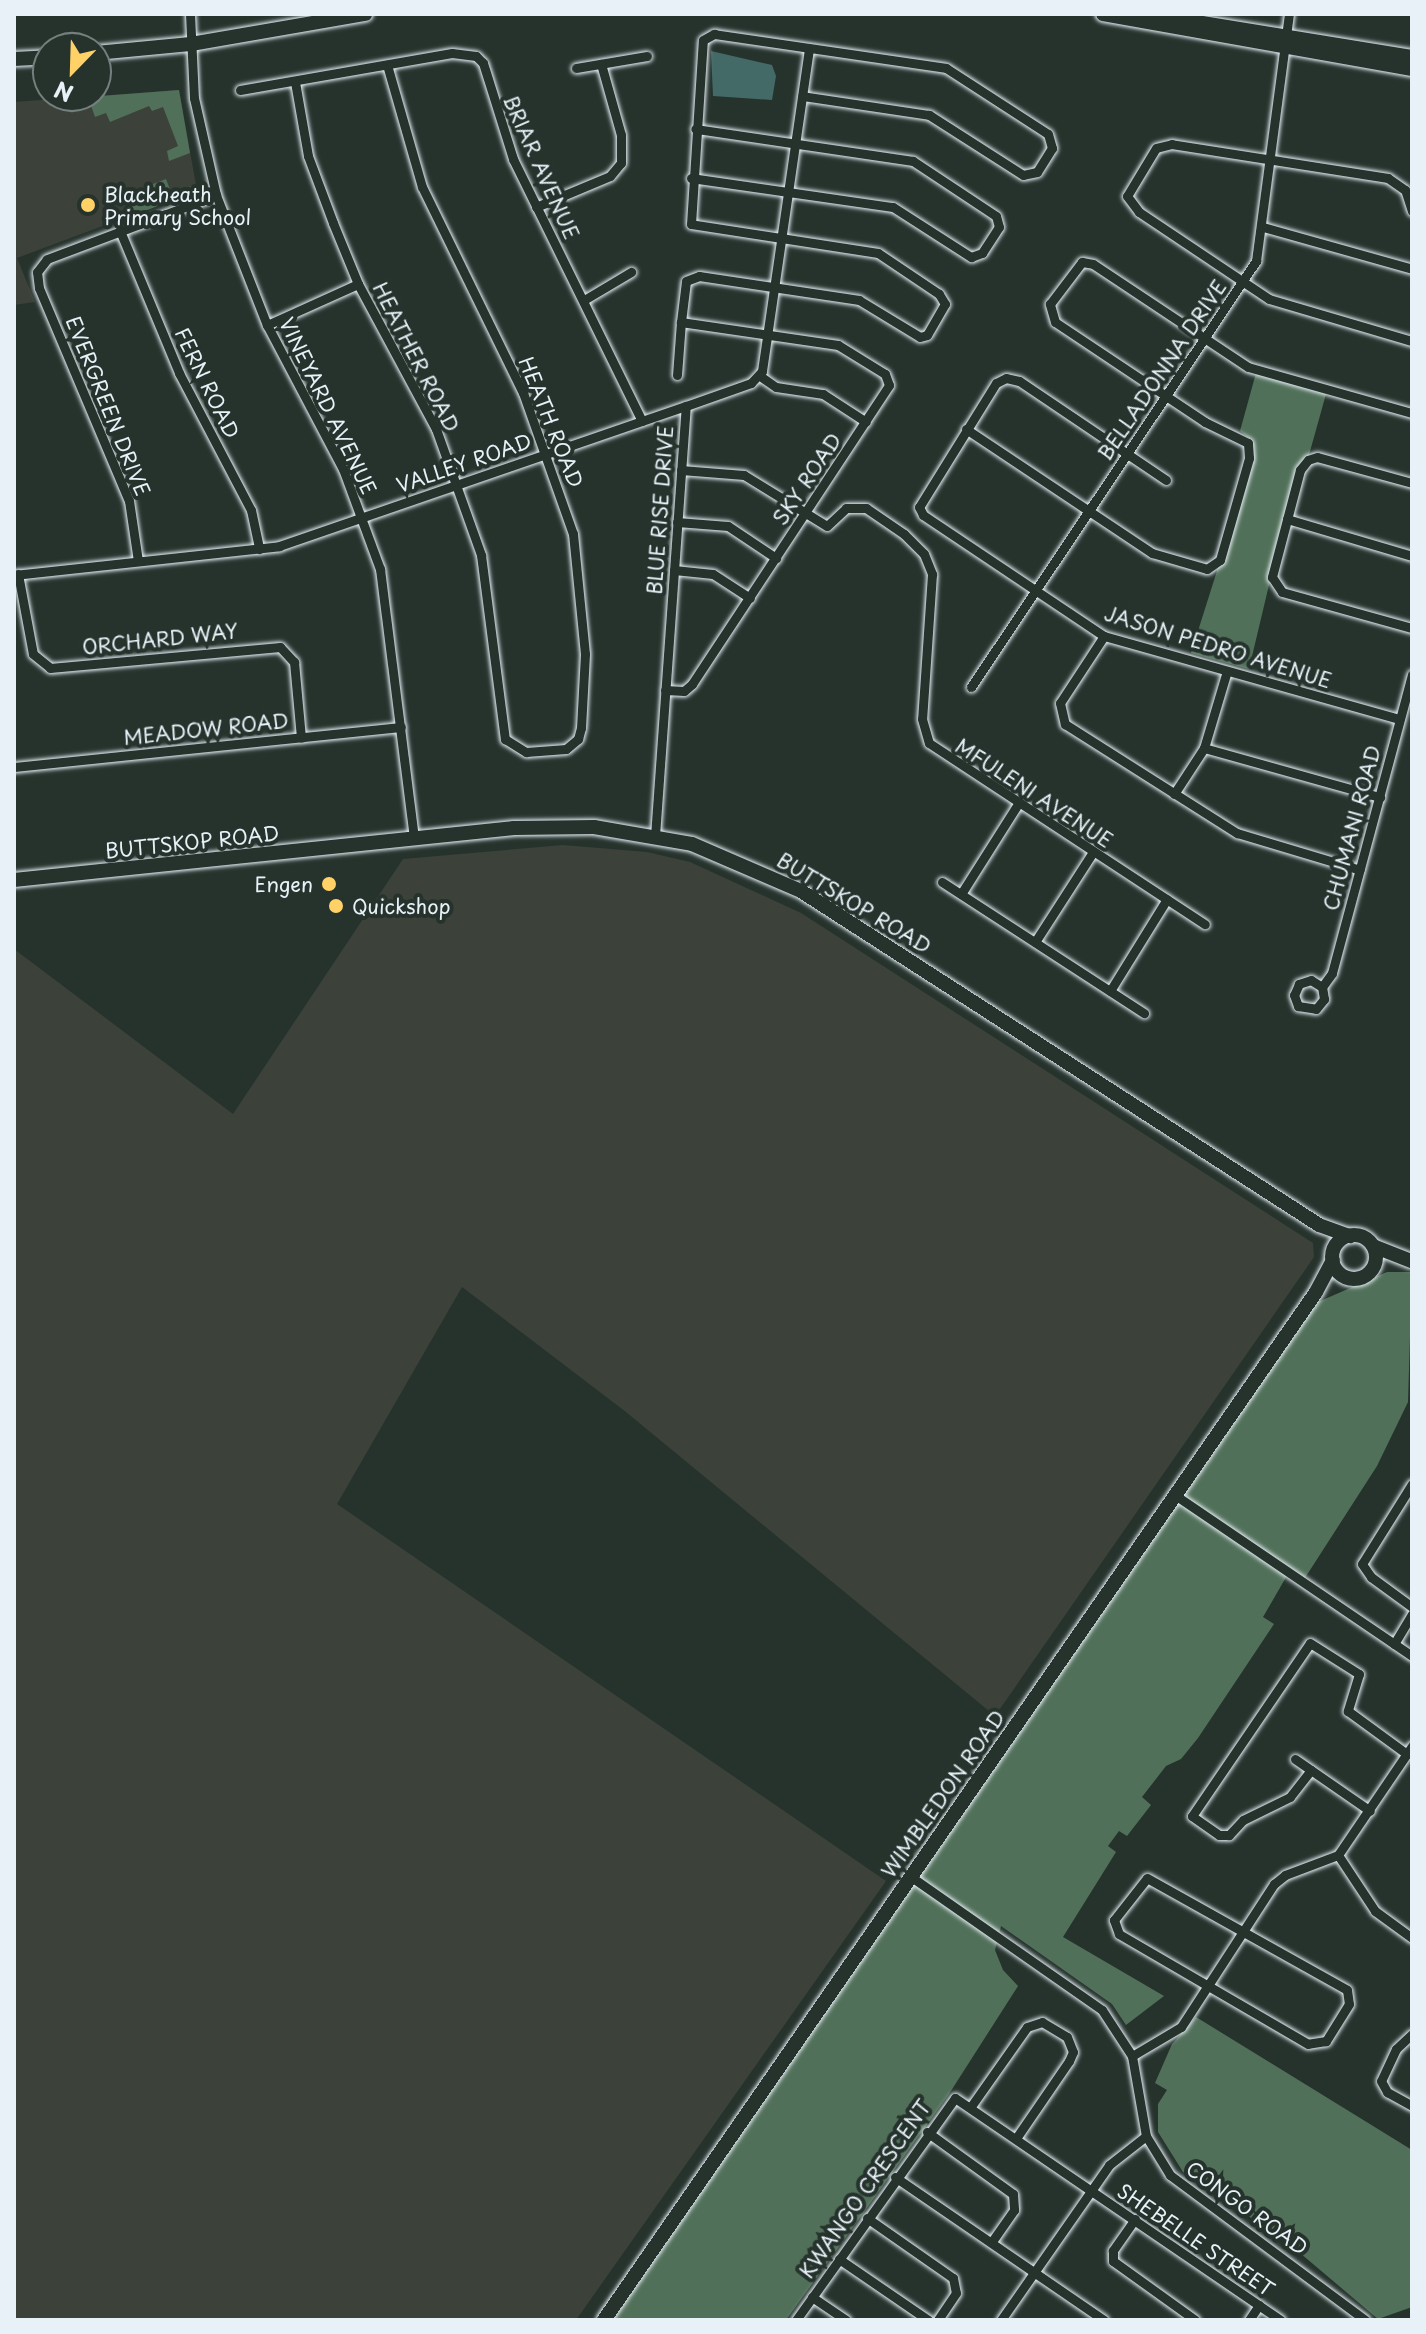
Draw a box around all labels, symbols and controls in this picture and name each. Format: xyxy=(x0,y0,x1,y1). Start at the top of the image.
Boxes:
north arrow xyxy=(32,32,112,112)
text: N xyxy=(49,74,78,111)
street label: BRIAR AVENUE xyxy=(499,92,583,242)
place label: Blackheath Primary School xyxy=(104,182,251,229)
marker: Blackheath Primary School xyxy=(79,196,97,214)
street label: BELLADONNA DRIVE xyxy=(1093,275,1231,465)
street label: HEATHER ROAD xyxy=(368,278,464,436)
street label: EVERGREEN DRIVE xyxy=(61,313,155,499)
street label: VINEYARD AVENUE xyxy=(275,314,381,498)
street label: FERN ROAD xyxy=(169,323,245,443)
street label: HEATH ROAD xyxy=(514,353,588,491)
street label: BLUE RISE DRIVE xyxy=(642,423,678,597)
street label: VALLEY ROAD xyxy=(393,428,535,498)
street label: SKY ROAD xyxy=(768,429,846,529)
street label: JASON PEDRO AVENUE xyxy=(1101,601,1335,693)
street label: ORCHARD WAY xyxy=(80,619,240,659)
street label: MEADOW ROAD xyxy=(122,708,290,750)
street label: MFULENI AVENUE xyxy=(951,734,1117,852)
street label: CHUMANI ROAD xyxy=(1318,743,1386,913)
street label: BUTTSKOP ROAD xyxy=(103,821,281,863)
street label: BUTTSKOP ROAD xyxy=(772,847,936,959)
place label: Engen xyxy=(255,872,313,896)
marker: Engen xyxy=(320,875,338,893)
place label: Quickshop xyxy=(352,894,451,918)
marker: Quickshop xyxy=(327,897,345,915)
street label: WIMBLEDON ROAD xyxy=(876,1706,1010,1882)
street label: KWANGO CRESCENT xyxy=(793,2094,937,2284)
street label: CONGO ROAD xyxy=(1181,2155,1313,2261)
street label: SHEBELLE STREET xyxy=(1111,2177,1281,2303)

